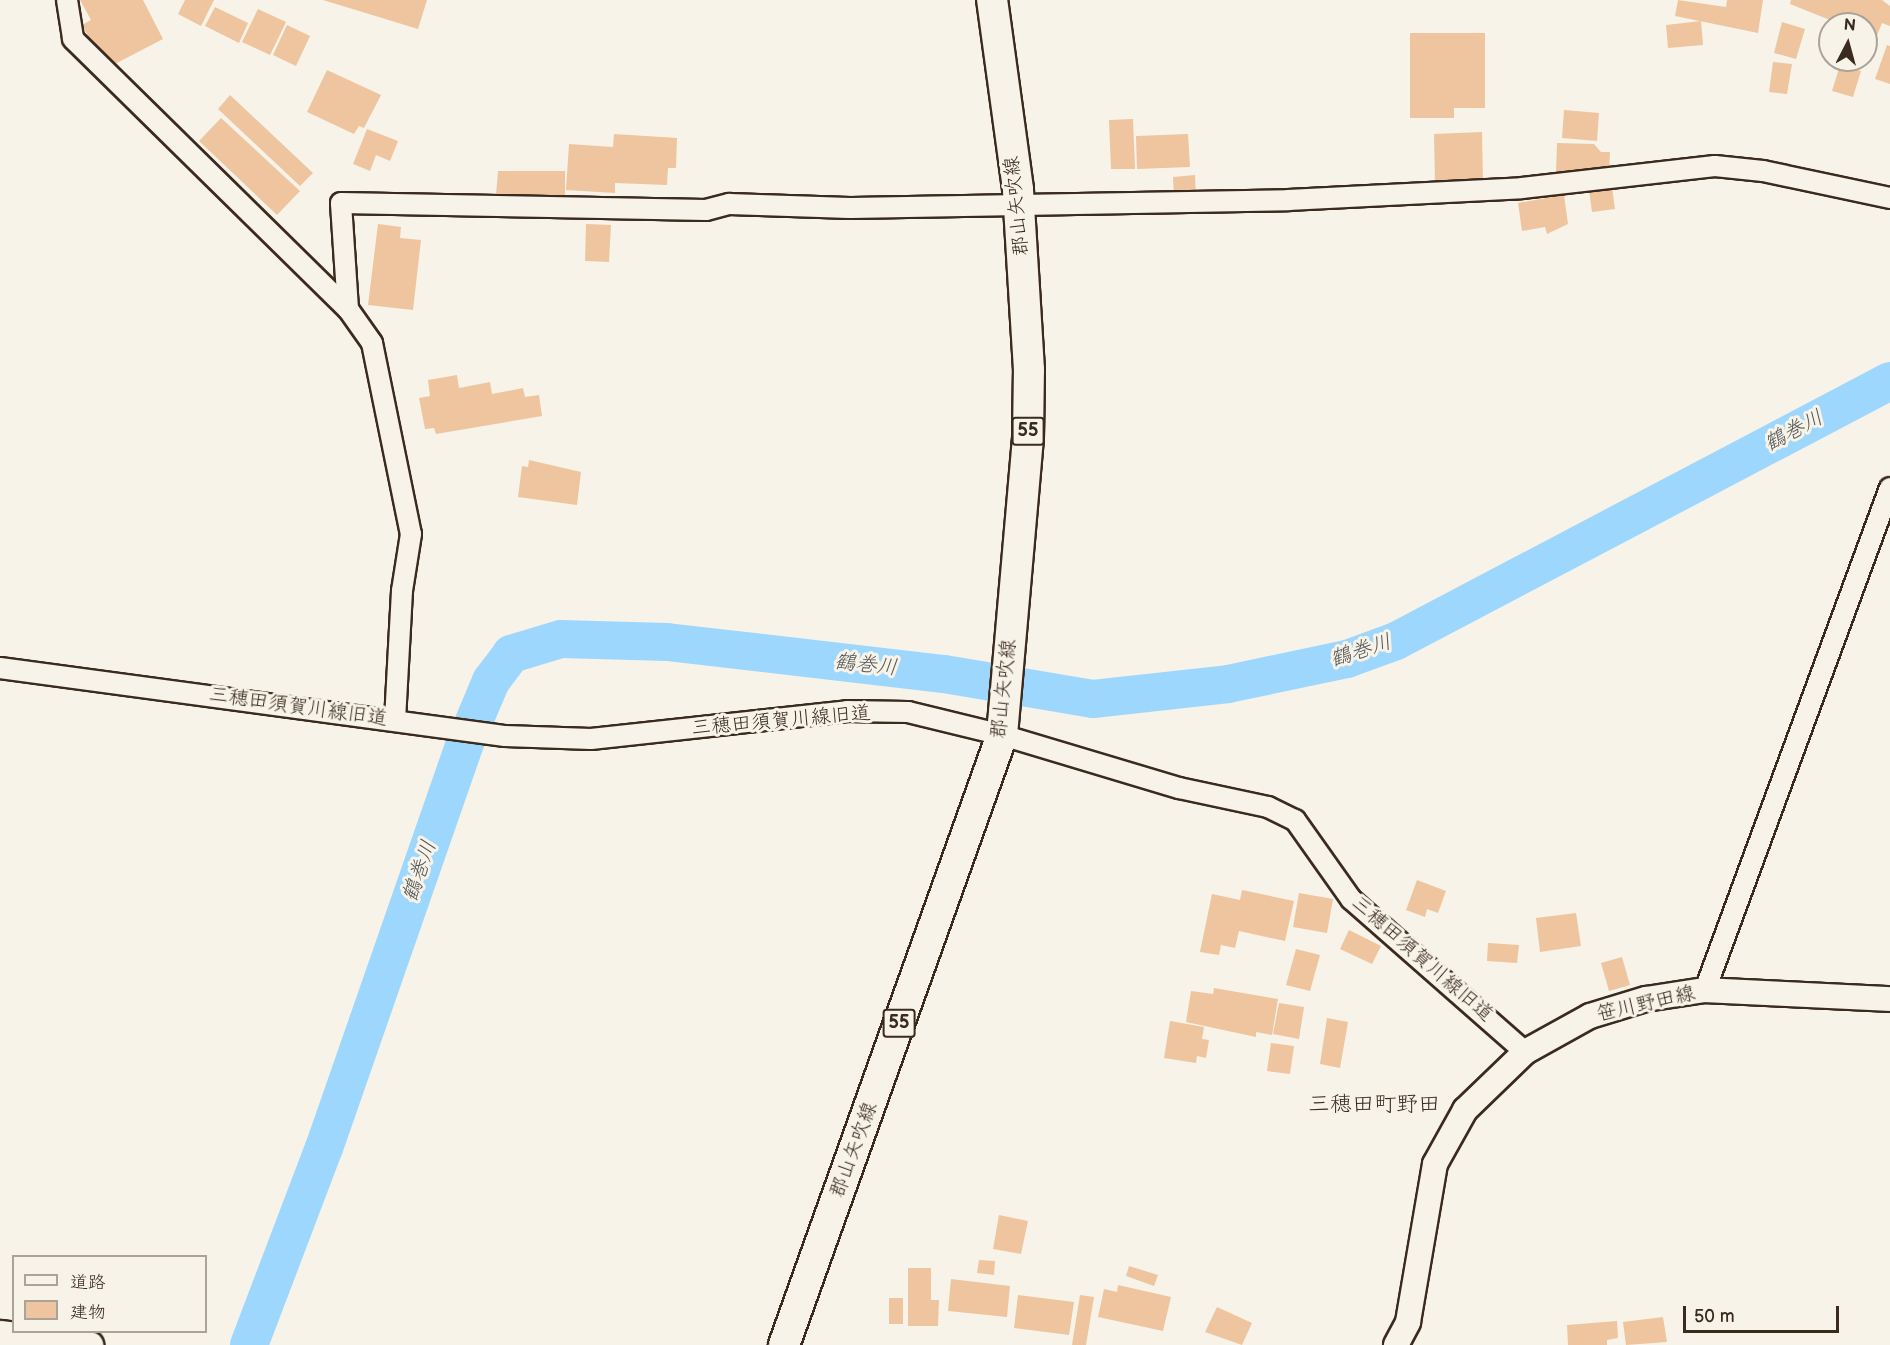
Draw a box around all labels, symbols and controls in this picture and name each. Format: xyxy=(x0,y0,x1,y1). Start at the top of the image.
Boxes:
north arrow xyxy=(1818,12,1878,72)
text: N xyxy=(1843,16,1857,36)
street label: 郡山矢吹線 xyxy=(1000,155,1034,257)
water label: 鶴巻川 xyxy=(1760,405,1828,457)
road number: 55 xyxy=(1012,416,1044,446)
water label: 鶴巻川 xyxy=(1327,629,1395,673)
street label: 郡山矢吹線 xyxy=(987,638,1021,740)
water label: 鶴巻川 xyxy=(833,649,899,681)
street label: 三穂田須賀川線旧道 xyxy=(207,683,389,731)
street label: 三穂田須賀川線旧道 xyxy=(690,701,872,741)
water label: 鶴巻川 xyxy=(398,837,442,905)
street label: 三穂田須賀川線旧道 xyxy=(1346,891,1498,1027)
street label: 笹川野田線 xyxy=(1595,981,1697,1027)
road number: 55 xyxy=(882,1008,916,1038)
district label: 三穂田町野田 xyxy=(1308,1092,1440,1118)
street label: 郡山矢吹線 xyxy=(826,1099,882,1201)
legend xyxy=(12,1255,207,1333)
text: 道路 xyxy=(70,1272,106,1293)
scale bar xyxy=(1686,1294,1842,1332)
text: 建物 xyxy=(70,1302,106,1323)
text: 50 m xyxy=(1694,1306,1735,1327)

